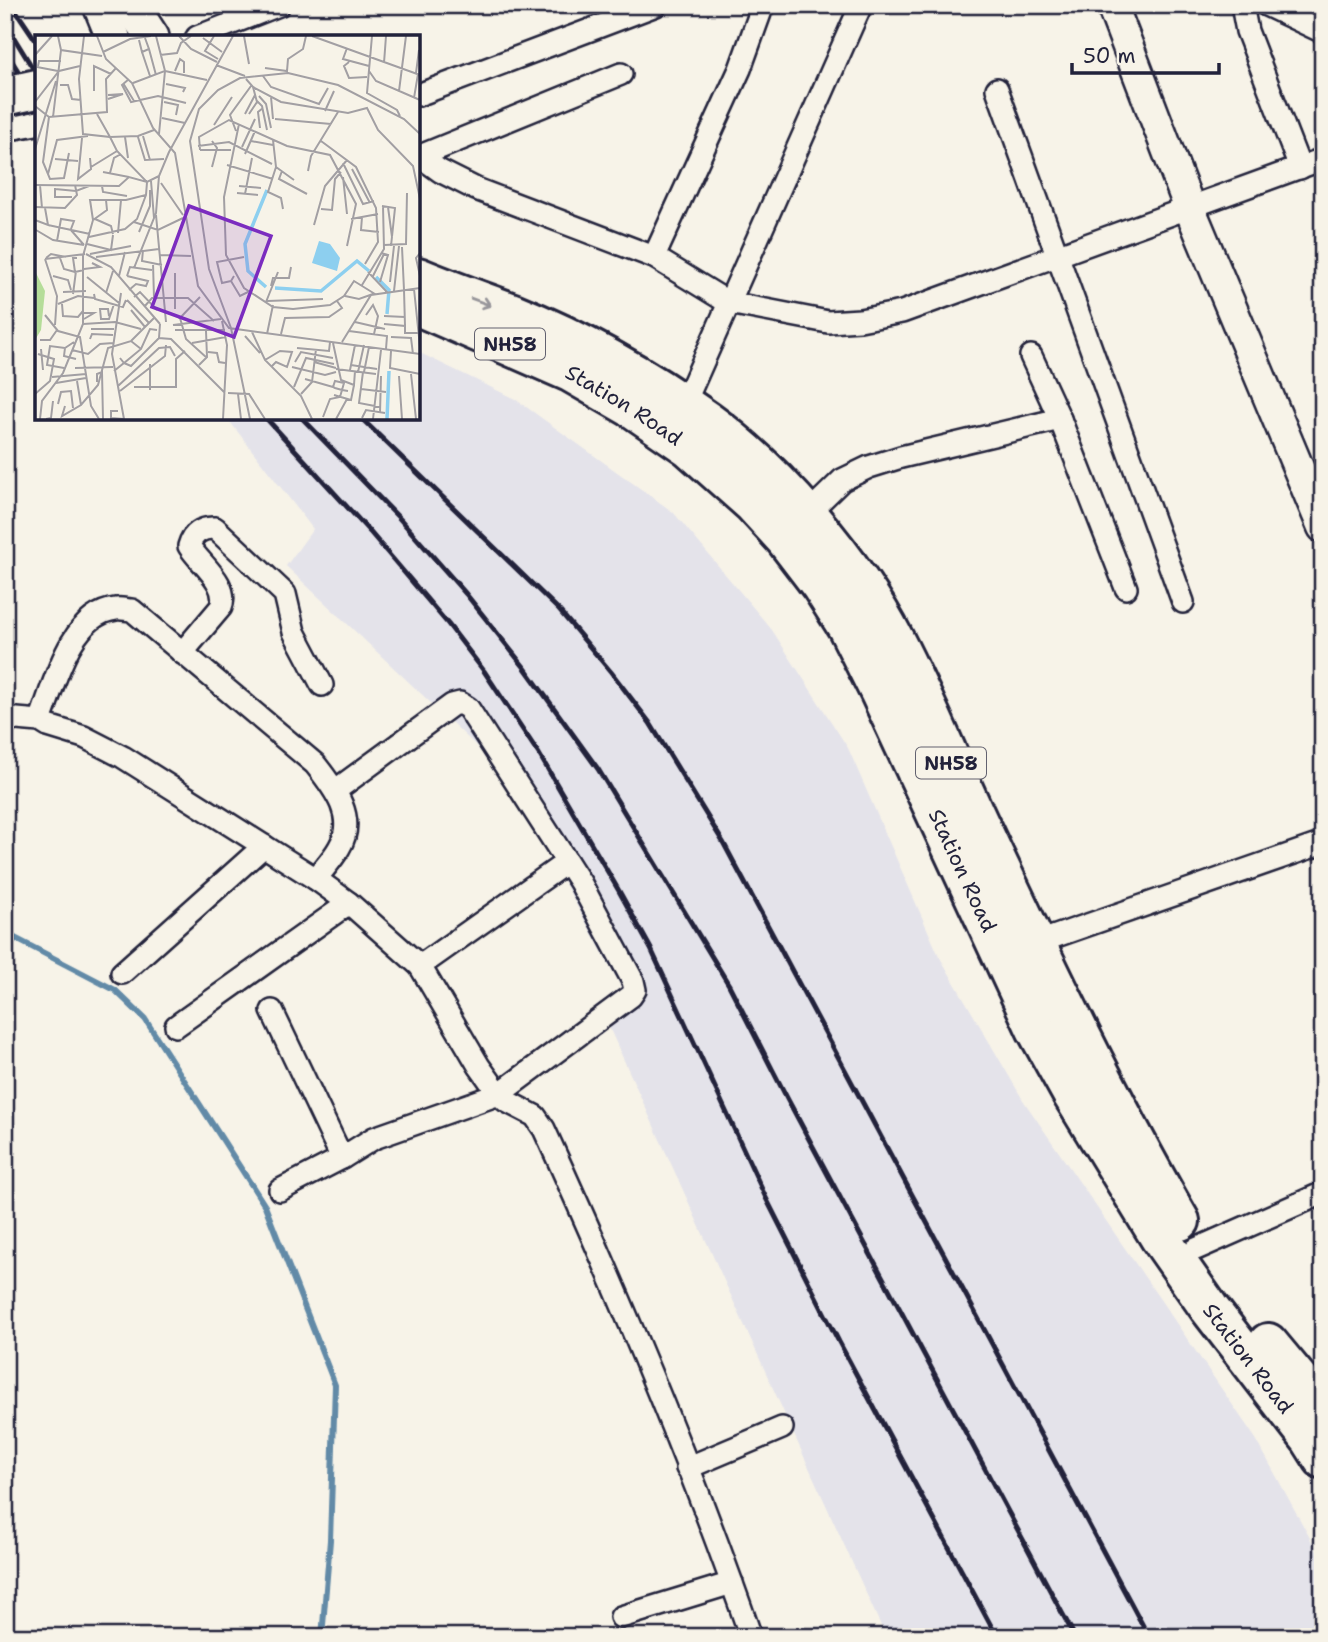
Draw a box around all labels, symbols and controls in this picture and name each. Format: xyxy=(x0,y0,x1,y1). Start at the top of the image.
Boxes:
scale bar xyxy=(1072,32,1220,76)
inset map xyxy=(35,35,420,420)
text: 50 m xyxy=(1083,42,1136,70)
one-way arrow xyxy=(470,297,492,310)
road number: NH58 xyxy=(475,328,545,360)
street label: Station Road xyxy=(560,358,688,452)
road number: NH58 xyxy=(916,748,986,778)
street label: Station Road xyxy=(922,804,1003,937)
street label: Station Road xyxy=(1196,1297,1300,1420)

